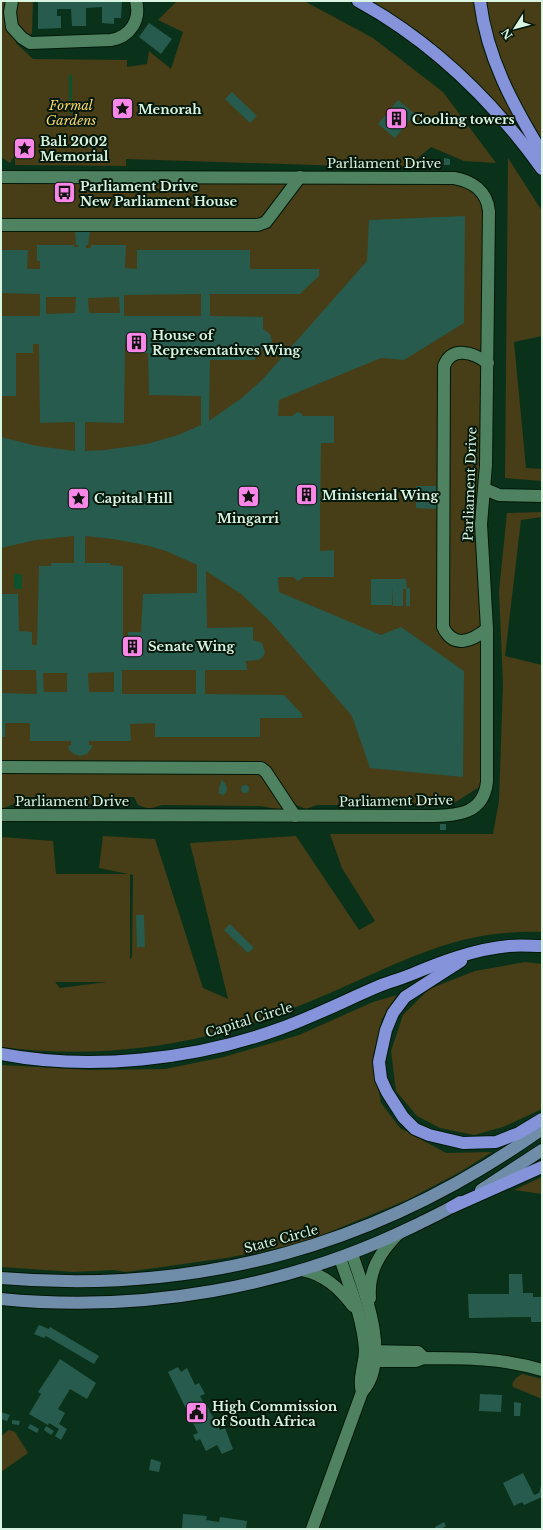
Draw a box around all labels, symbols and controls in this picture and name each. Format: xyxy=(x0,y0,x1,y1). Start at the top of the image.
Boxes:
north arrow xyxy=(495,8,535,48)
text: N xyxy=(498,25,516,42)
place icon: Menorah xyxy=(110,96,136,122)
park label: Formal Gardens xyxy=(46,97,96,129)
place label: Menorah xyxy=(138,101,202,118)
building icon: Cooling towers xyxy=(384,106,410,132)
place label: Cooling towers xyxy=(412,111,515,128)
place label: Bali 2002 Memorial xyxy=(40,133,109,165)
place icon: Bali 2002 Memorial xyxy=(11,135,37,161)
street label: Parliament Drive xyxy=(327,155,441,172)
place label: Parliament Drive New Parliament House xyxy=(80,178,238,210)
bus stop icon: Parliament Drive New Parliament House xyxy=(52,180,78,206)
place label: House of Representatives Wing xyxy=(152,327,302,359)
building icon: House of Representatives Wing xyxy=(123,329,149,355)
street label: Parliament Drive xyxy=(460,427,480,541)
building icon: Ministerial Wing xyxy=(293,482,319,508)
place icon: Mingarri xyxy=(235,483,261,509)
place icon: Capital Hill xyxy=(66,485,92,511)
place label: Ministerial Wing xyxy=(322,487,439,504)
place label: Capital Hill xyxy=(94,490,173,507)
place label: Mingarri xyxy=(217,510,279,527)
building icon: Senate Wing xyxy=(119,633,145,659)
place label: Senate Wing xyxy=(148,638,236,655)
street label: Parliament Drive xyxy=(339,792,453,810)
street label: Parliament Drive xyxy=(15,793,129,810)
street label: Capital Circle xyxy=(203,999,295,1041)
street label: State Circle xyxy=(242,1221,320,1257)
place label: High Commission of South Africa xyxy=(212,1398,338,1430)
public building icon: High Commission of South Africa xyxy=(183,1400,209,1426)

